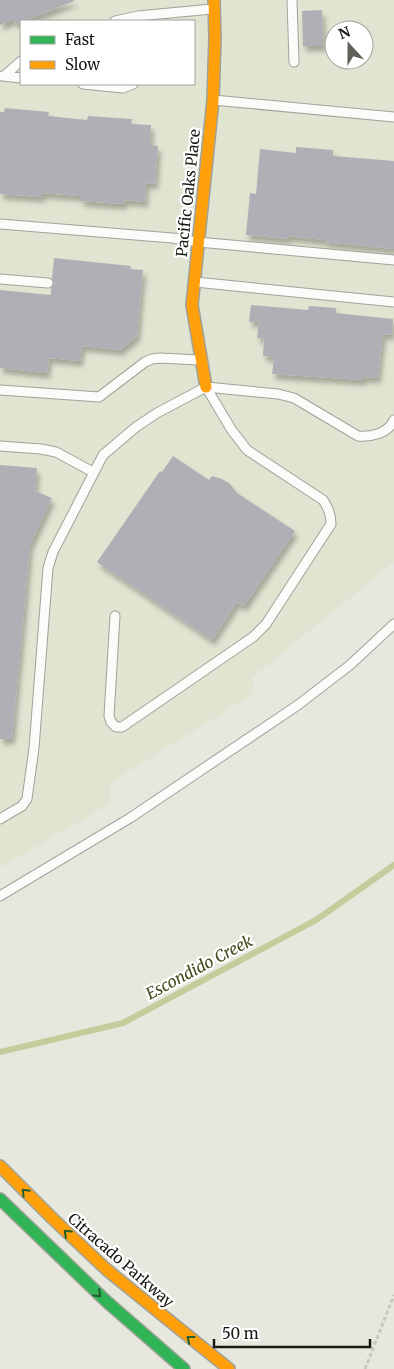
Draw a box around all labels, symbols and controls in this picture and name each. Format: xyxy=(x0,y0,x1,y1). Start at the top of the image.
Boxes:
legend xyxy=(20,20,195,85)
north arrow xyxy=(324,20,374,70)
text: N xyxy=(336,22,353,43)
text: Fast xyxy=(65,30,95,49)
text: Slow xyxy=(65,55,100,74)
street label: Pacific Oaks Place xyxy=(172,128,204,258)
water label: Escondido Creek xyxy=(142,930,256,1004)
one-way arrow xyxy=(22,1188,31,1197)
street label: Citracado Parkway xyxy=(64,1209,178,1311)
one-way arrow xyxy=(64,1230,73,1239)
one-way arrow xyxy=(93,1288,102,1297)
scale bar xyxy=(214,1316,370,1348)
text: 50 m xyxy=(222,1324,259,1343)
one-way arrow xyxy=(186,1336,196,1345)

